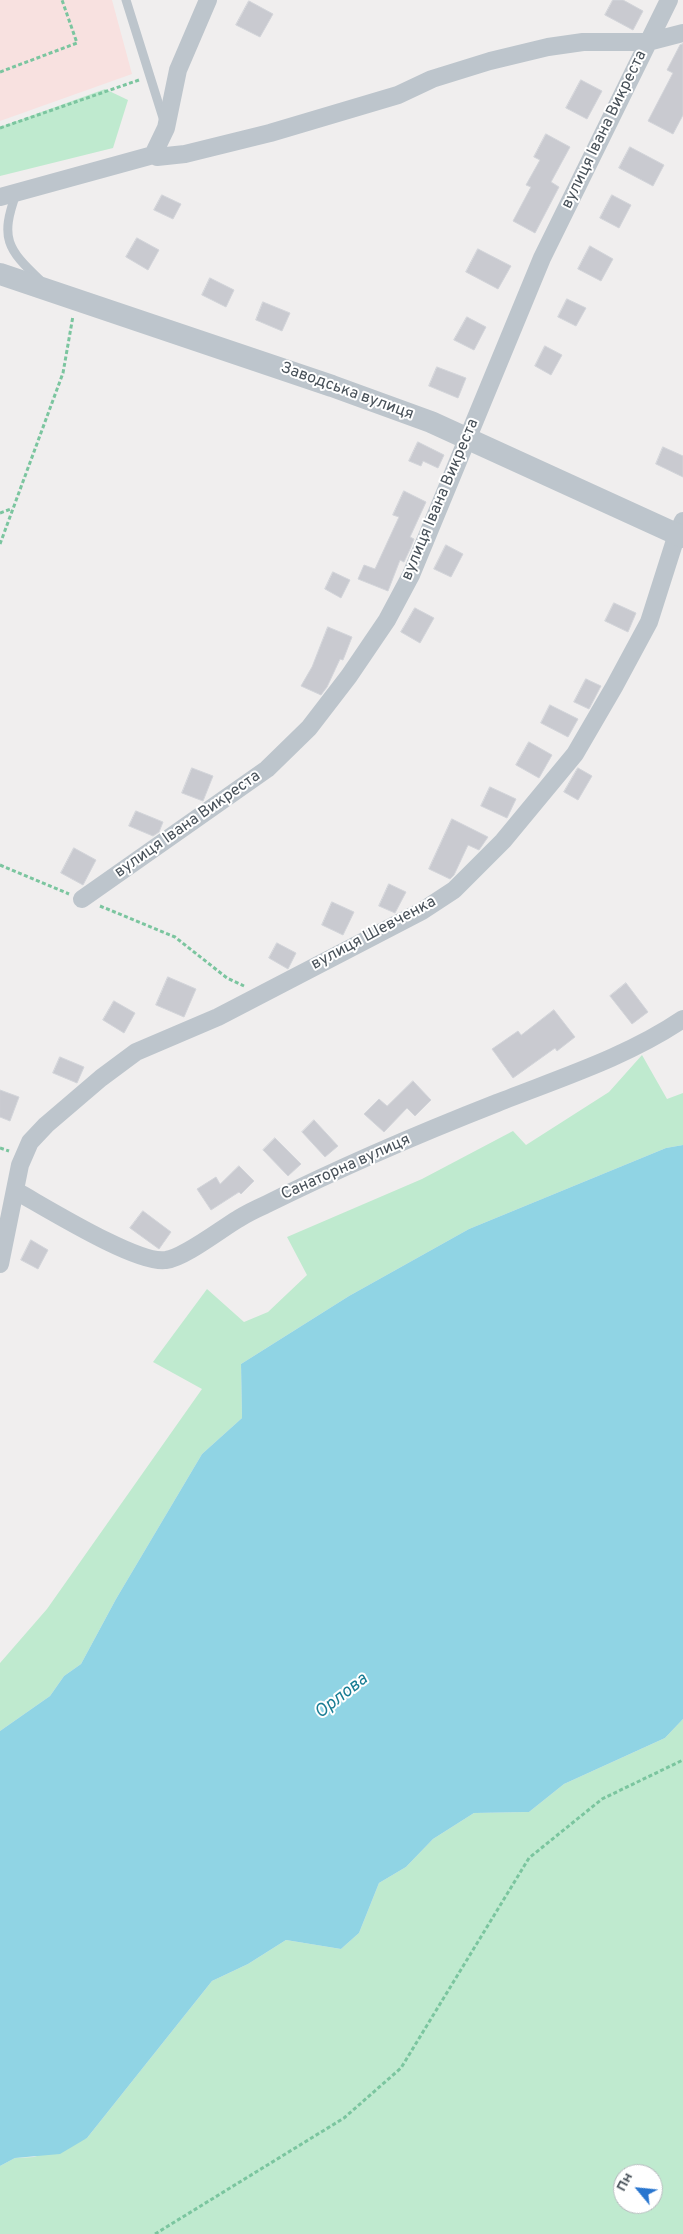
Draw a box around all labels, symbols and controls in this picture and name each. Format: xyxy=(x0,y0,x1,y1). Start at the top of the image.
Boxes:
street label: вулиця Івана Викреста xyxy=(558,48,652,212)
street label: Заводська вулиця xyxy=(278,359,416,425)
street label: вулиця Івана Викреста xyxy=(398,416,484,584)
street label: вулиця Івана Викреста xyxy=(111,767,265,883)
street label: вулиця Шевченка xyxy=(308,893,440,975)
street label: Санаторна вулиця xyxy=(279,1131,413,1205)
water label: Орлова xyxy=(311,1670,373,1724)
north arrow xyxy=(613,2164,663,2214)
text: Пн xyxy=(613,2170,637,2195)

